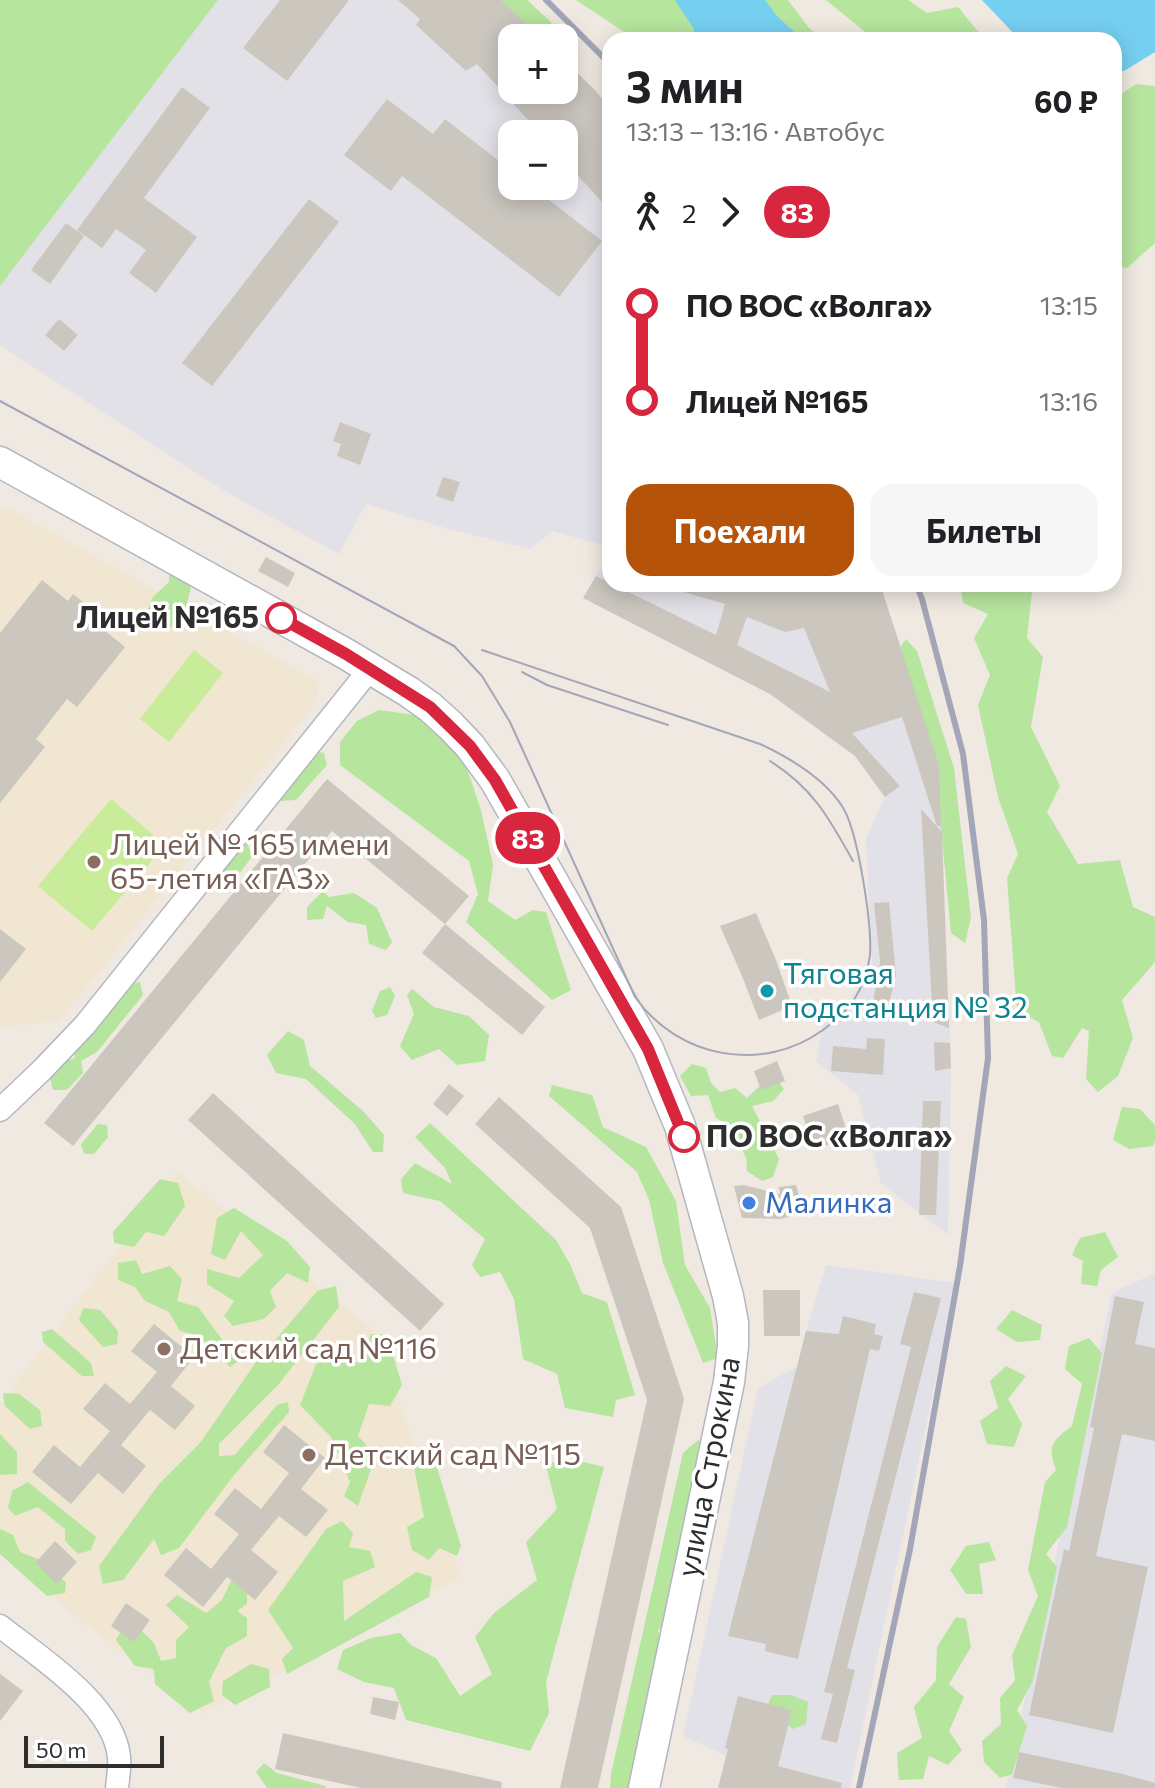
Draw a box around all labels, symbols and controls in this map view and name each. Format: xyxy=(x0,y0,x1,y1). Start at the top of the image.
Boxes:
map controls xyxy=(498,24,578,200)
button: + xyxy=(498,24,578,104)
text: 3 мин xyxy=(626,58,744,112)
text: 60 ₽ xyxy=(1034,82,1098,119)
text: 13:13 – 13:16 · Автобус xyxy=(626,115,885,146)
button: − xyxy=(498,120,578,200)
icon: walk xyxy=(626,190,670,234)
icon: forward xyxy=(708,190,752,234)
text: 83 xyxy=(780,195,814,229)
text: 2 xyxy=(682,197,696,228)
text: ПО ВОС «Волга» xyxy=(686,286,932,323)
text: 13:15 xyxy=(1040,289,1098,320)
text: Лицей №165 xyxy=(686,382,869,419)
text: 13:16 xyxy=(1039,385,1098,416)
button: Поехали xyxy=(626,484,854,576)
button: Билеты xyxy=(870,484,1098,576)
place label: Лицей №165 xyxy=(76,597,259,634)
marker: Лицей №165 xyxy=(266,603,296,633)
line badge: 83 xyxy=(492,812,564,864)
text: 83 xyxy=(511,821,545,855)
place label: Лицей № 165 имени 65-летия «ГАЗ» xyxy=(110,824,390,895)
marker: Лицей № 165 имени 65-летия «ГАЗ» xyxy=(85,853,103,871)
place label: Тяговая подстанция № 32 xyxy=(783,953,1028,1024)
marker: Тяговая подстанция № 32 xyxy=(758,982,776,1000)
place label: ПО ВОС «Волга» xyxy=(706,1116,952,1153)
marker: ПО ВОС «Волга» xyxy=(669,1122,699,1152)
place label: Малинка xyxy=(765,1182,892,1219)
marker: Малинка xyxy=(740,1194,758,1212)
place label: Детский сад №116 xyxy=(180,1328,437,1365)
marker: Детский сад №116 xyxy=(155,1340,173,1358)
street label: улица Строкина xyxy=(667,1353,746,1580)
place label: Детский сад №115 xyxy=(325,1434,581,1471)
marker: Детский сад №115 xyxy=(300,1446,318,1464)
scale bar xyxy=(24,1732,164,1768)
text: 50 m xyxy=(36,1736,86,1763)

